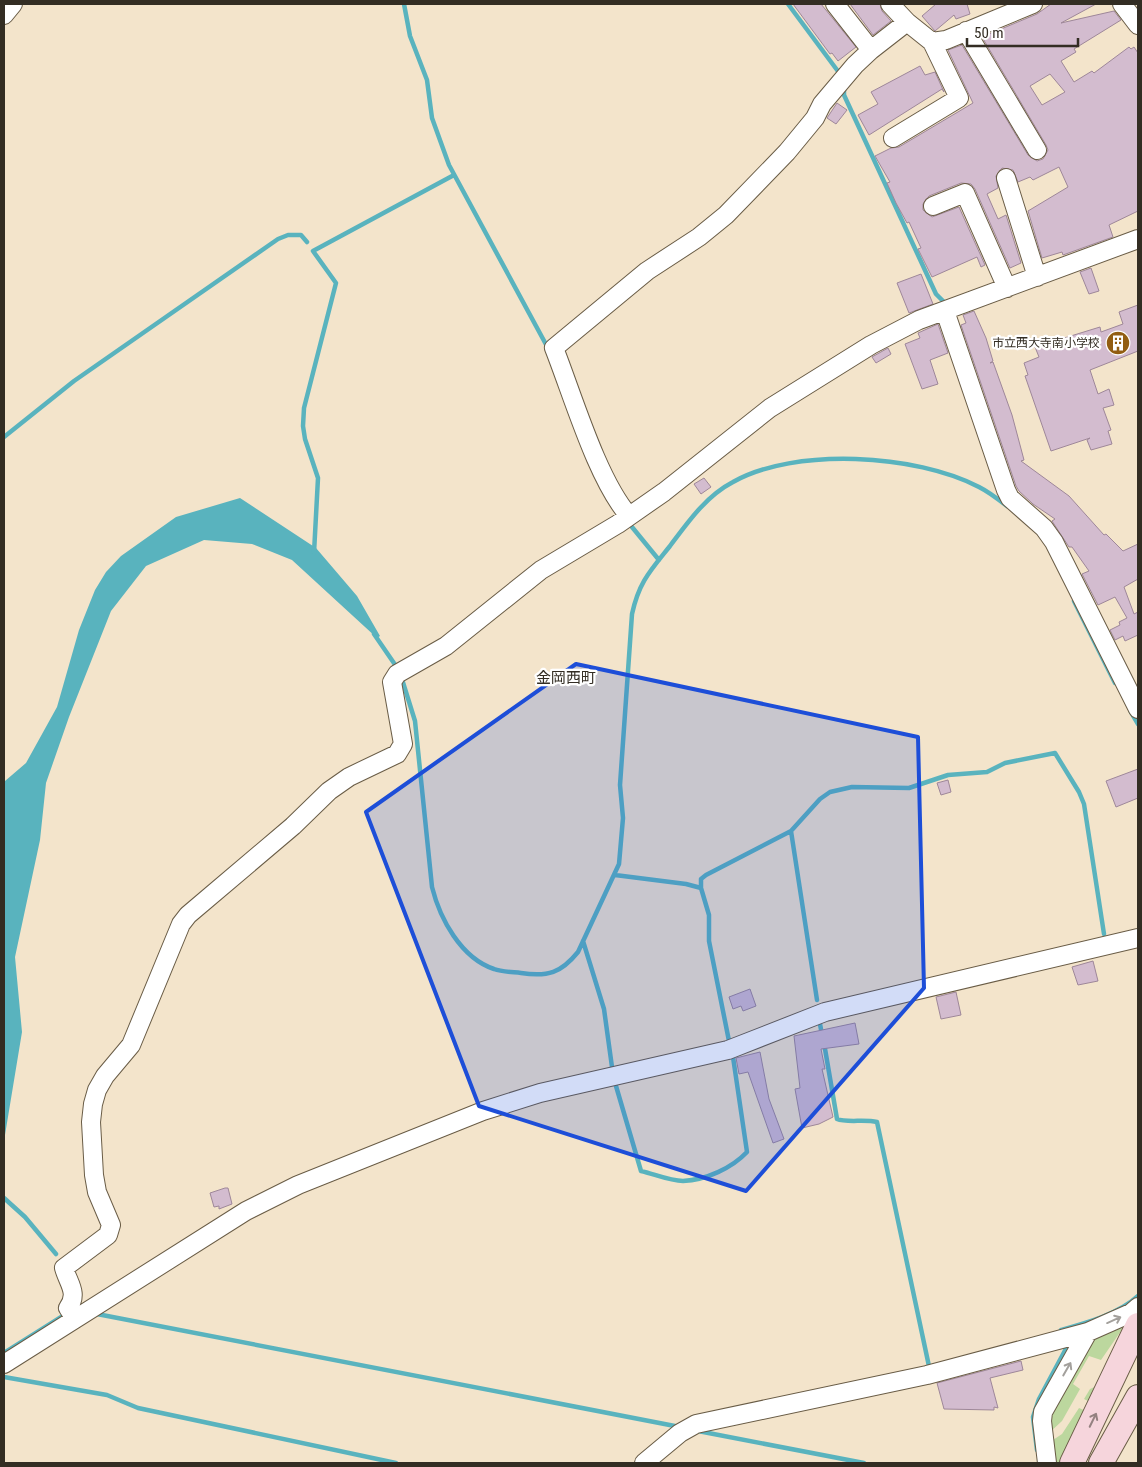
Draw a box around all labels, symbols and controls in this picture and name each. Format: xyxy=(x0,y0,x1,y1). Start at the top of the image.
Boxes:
scale bar xyxy=(967,15,1078,47)
text: 50 m xyxy=(974,24,1004,42)
building icon: 市立西大寺南小学校 xyxy=(1105,330,1131,356)
place label: 市立西大寺南小学校 xyxy=(992,336,1100,350)
district label: 金岡西町 xyxy=(536,669,596,687)
one-way arrow xyxy=(1106,1315,1121,1324)
one-way arrow xyxy=(1062,1362,1072,1376)
one-way arrow xyxy=(1088,1412,1098,1427)

